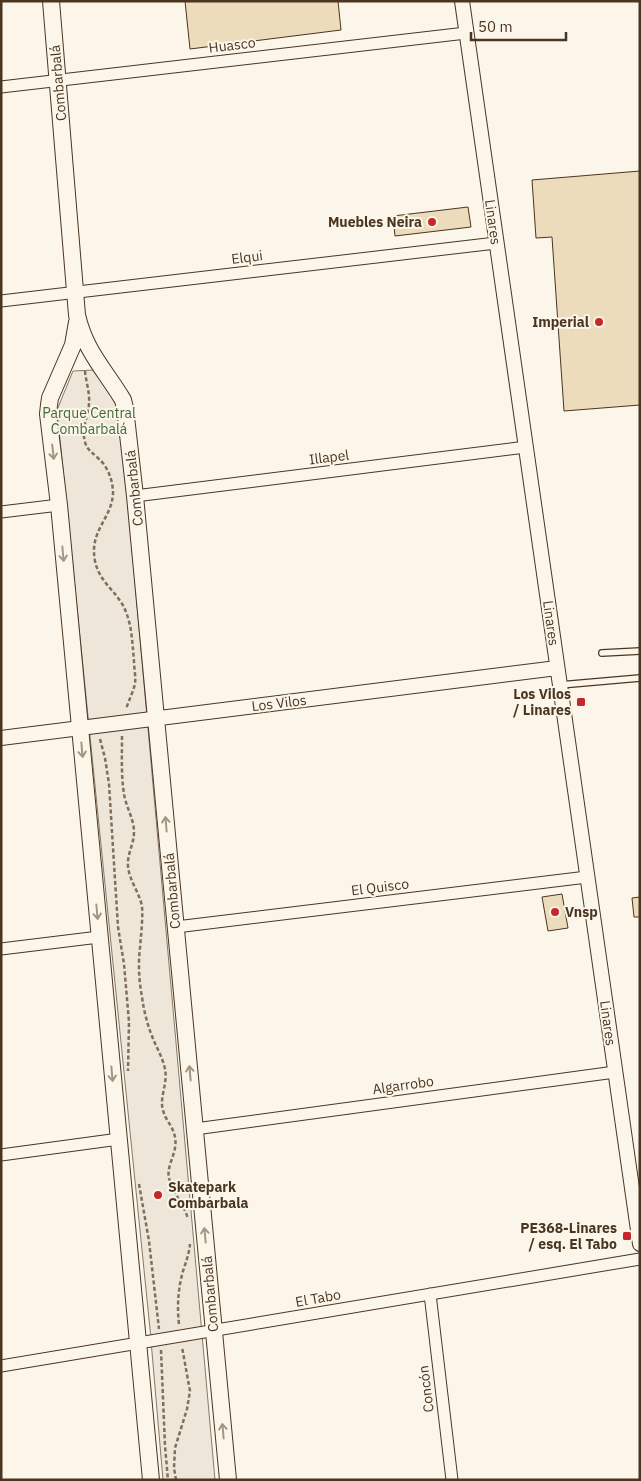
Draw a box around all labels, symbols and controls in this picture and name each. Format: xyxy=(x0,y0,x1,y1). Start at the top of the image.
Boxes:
scale bar xyxy=(471,10,566,42)
text: 50 m xyxy=(478,17,513,36)
street label: Huasco xyxy=(208,33,257,57)
street label: Combarbalá xyxy=(46,44,70,122)
street label: Linares xyxy=(481,198,505,246)
place label: Muebles Neira xyxy=(328,213,422,231)
marker: Muebles Neira xyxy=(426,216,438,228)
street label: Elqui xyxy=(230,246,264,268)
place label: Imperial xyxy=(532,313,589,331)
marker: Imperial xyxy=(593,316,605,328)
park label: Parque Central Combarbalá xyxy=(42,404,136,438)
one-way arrow xyxy=(48,443,58,459)
street label: Illapel xyxy=(308,446,350,468)
street label: Combarbalá xyxy=(121,449,147,527)
one-way arrow xyxy=(58,546,68,562)
street label: Linares xyxy=(539,599,563,647)
place label: Los Vilos / Linares xyxy=(513,685,571,719)
street label: Los Vilos xyxy=(250,691,308,715)
marker: Los Vilos / Linares xyxy=(575,696,587,708)
one-way arrow xyxy=(77,742,87,758)
one-way arrow xyxy=(161,816,171,832)
street label: Combarbalá xyxy=(160,852,184,930)
street label: El Quisco xyxy=(350,874,410,899)
place label: Vnsp xyxy=(565,903,598,921)
one-way arrow xyxy=(92,904,102,920)
marker: Vnsp xyxy=(549,906,561,918)
street label: Linares xyxy=(596,999,620,1047)
one-way arrow xyxy=(185,1065,194,1081)
one-way arrow xyxy=(108,1066,117,1082)
street label: Algarrobo xyxy=(371,1072,435,1098)
place label: Skatepark Combarbala xyxy=(168,1178,248,1212)
marker: Skatepark Combarbala xyxy=(152,1189,164,1201)
place label: PE368-Linares / esq. El Tabo xyxy=(520,1219,617,1253)
one-way arrow xyxy=(200,1227,210,1243)
marker: PE368-Linares / esq. El Tabo xyxy=(621,1230,633,1242)
street label: Combarbalá xyxy=(198,1255,222,1333)
street label: El Tabo xyxy=(294,1285,342,1311)
street label: Concón xyxy=(414,1364,438,1414)
one-way arrow xyxy=(218,1424,228,1440)

